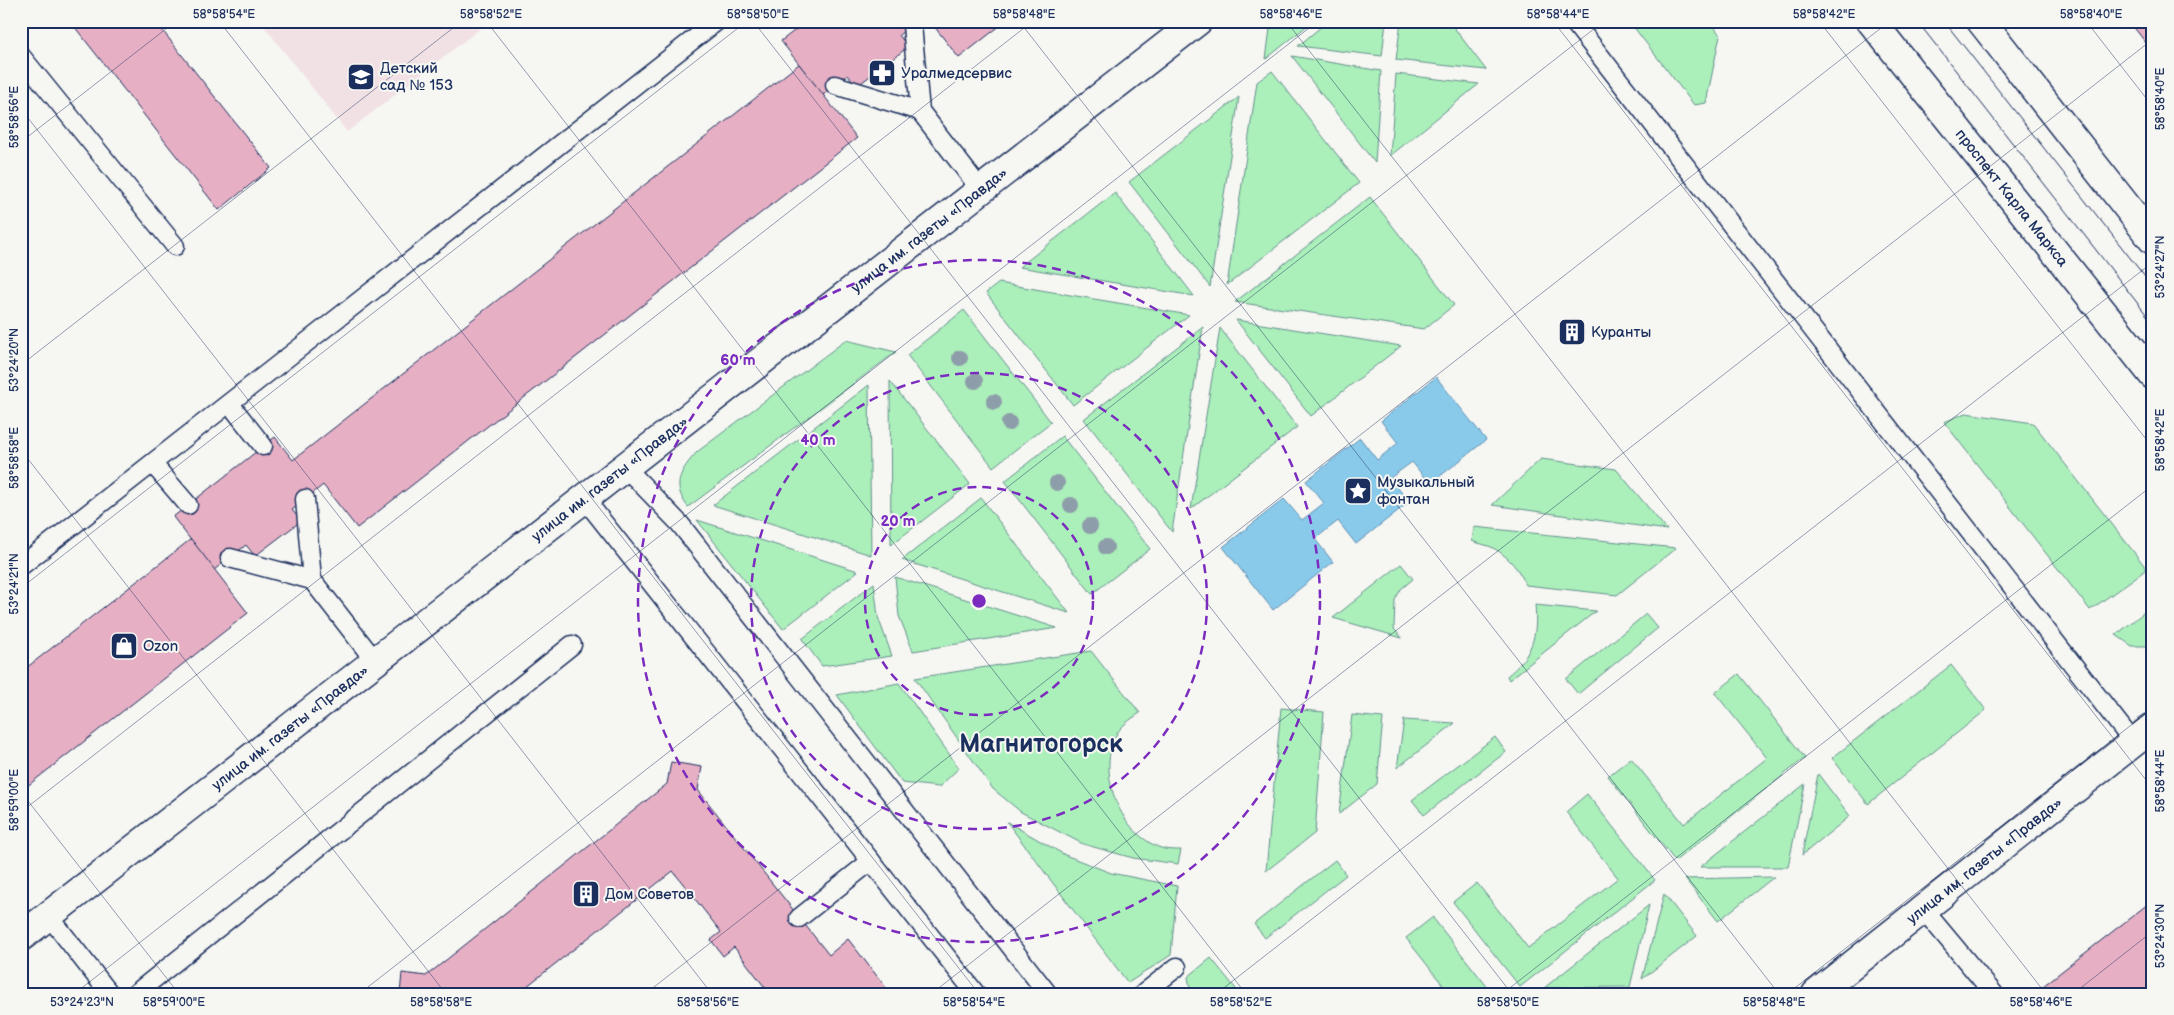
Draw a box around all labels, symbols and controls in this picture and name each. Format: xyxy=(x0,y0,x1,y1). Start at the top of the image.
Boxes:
text: 58°58'54"E xyxy=(193,7,255,22)
text: 58°58'52"E xyxy=(460,7,522,22)
text: 58°58'50"E xyxy=(727,7,789,22)
text: 58°58'48"E xyxy=(993,7,1055,22)
text: 58°58'46"E xyxy=(1259,7,1323,22)
text: 58°58'44"E xyxy=(1527,7,1590,22)
text: 58°58'42"E xyxy=(1793,7,1855,22)
text: 58°58'40"E xyxy=(2060,7,2122,22)
pharmacy icon: Уралмедсервис xyxy=(867,58,897,88)
place label: Детский сад № 153 xyxy=(380,59,453,95)
school or university icon: Детский сад № 153 xyxy=(346,62,376,92)
place label: Уралмедсервис xyxy=(901,64,1012,83)
text: 58°58'40"E xyxy=(2153,68,2168,130)
text: 58°58'56"E xyxy=(7,86,22,148)
street label: проспект Карла Маркса xyxy=(1951,125,2072,271)
street label: улица им. газеты «Правда» xyxy=(847,164,1012,297)
text: 53°24'27"N xyxy=(2153,236,2168,298)
building icon: Куранты xyxy=(1557,317,1587,347)
place label: Куранты xyxy=(1591,323,1651,342)
text: 53°24'20"N xyxy=(7,328,22,392)
text: 60 m xyxy=(720,351,756,370)
text: 58°58'42"E xyxy=(2153,409,2168,471)
street label: улица им. газеты «Правда» xyxy=(528,412,692,546)
text: 58°58'58"E xyxy=(7,427,22,489)
text: 40 m xyxy=(800,431,836,450)
place label: Музыкальный фонтан xyxy=(1377,473,1475,509)
place icon: Музыкальный фонтан xyxy=(1343,476,1373,506)
text: 20 m xyxy=(881,512,916,531)
text: 53°24'21"N xyxy=(7,553,22,615)
centre of rings xyxy=(970,592,988,610)
shop icon: Ozon xyxy=(109,631,139,661)
place label: Ozon xyxy=(143,637,178,656)
street label: улица им. газеты «Правда» xyxy=(208,661,373,795)
district label: Магнитогорск xyxy=(959,729,1123,760)
text: 58°58'44"E xyxy=(2153,749,2168,813)
text: 58°59'00"E xyxy=(7,769,22,831)
street label: улица им. газеты «Правда» xyxy=(1903,793,2067,928)
building icon: Дом Советов xyxy=(571,879,601,909)
place label: Дом Советов xyxy=(605,885,694,904)
text: 53°24'30"N xyxy=(2153,904,2168,968)
text: 53°24'23"N xyxy=(50,995,114,1010)
text: 58°59'00"E xyxy=(143,995,205,1010)
text: 58°58'58"E xyxy=(410,995,472,1010)
text: 58°58'56"E xyxy=(677,995,739,1010)
text: 58°58'54"E xyxy=(943,995,1005,1010)
text: 58°58'52"E xyxy=(1210,995,1272,1010)
text: 58°58'50"E xyxy=(1477,995,1539,1010)
text: 58°58'48"E xyxy=(1743,995,1805,1010)
text: 58°58'46"E xyxy=(2009,995,2073,1010)

